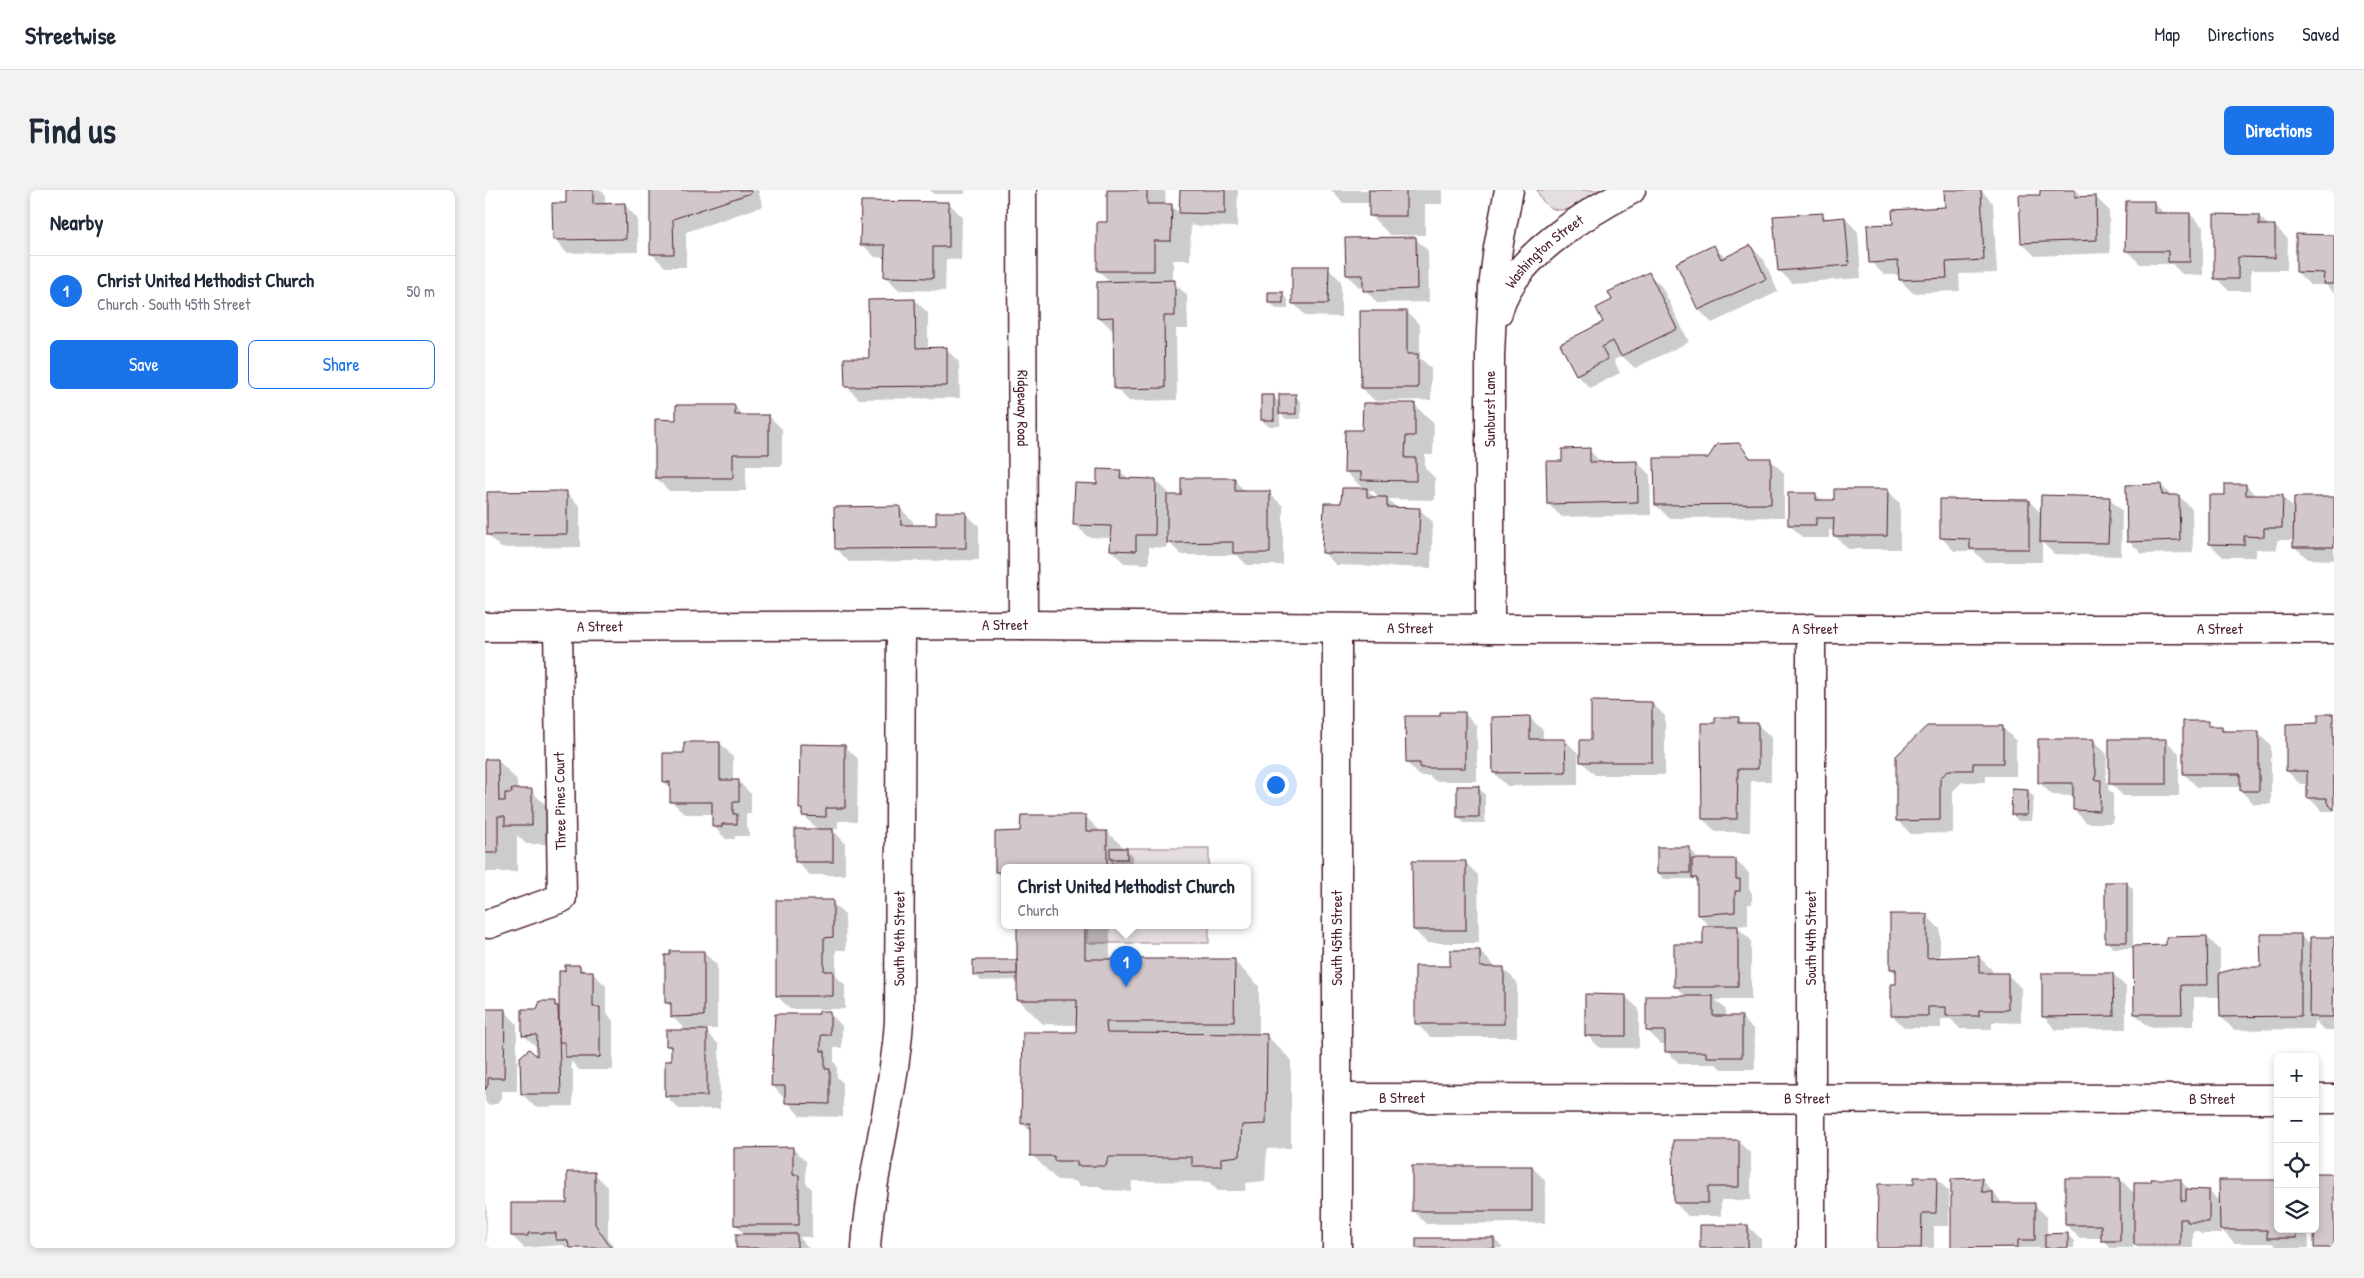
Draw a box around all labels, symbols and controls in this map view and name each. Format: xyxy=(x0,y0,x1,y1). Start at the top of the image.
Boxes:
text: Streetwise xyxy=(25,19,116,51)
text: Map xyxy=(2155,22,2180,47)
text: Directions xyxy=(2208,22,2274,47)
text: Saved xyxy=(2302,22,2339,47)
button: Directions xyxy=(2224,106,2334,155)
text: Find us xyxy=(30,107,116,154)
text: Nearby xyxy=(50,208,103,237)
street label: Washington Street xyxy=(1500,209,1588,292)
text: Christ United Methodist Church xyxy=(97,267,314,293)
text: 1 xyxy=(63,280,69,302)
text: 50 m xyxy=(407,280,435,302)
text: Church · South 45th Street xyxy=(97,293,251,315)
button: Save xyxy=(50,340,238,389)
button: Share xyxy=(248,340,435,389)
street label: Ridgeway Road xyxy=(1012,370,1034,446)
street label: Sunburst Lane xyxy=(1479,371,1500,447)
street label: A Street xyxy=(982,614,1029,635)
street label: A Street xyxy=(577,615,624,637)
street label: A Street xyxy=(1387,617,1434,639)
street label: A Street xyxy=(1792,618,1839,639)
street label: A Street xyxy=(2197,618,2244,639)
street label: Three Pines Court xyxy=(548,751,571,850)
your location xyxy=(1263,772,1289,798)
popup xyxy=(1001,864,1251,929)
text: Christ United Methodist Church xyxy=(1018,873,1234,899)
street label: South 45th Street xyxy=(1326,889,1347,986)
street label: South 46th Street xyxy=(888,890,910,986)
street label: South 44th Street xyxy=(1800,890,1821,985)
text: Church xyxy=(1018,899,1059,921)
pin: 1 xyxy=(1110,946,1142,987)
map controls xyxy=(2274,1053,2319,1233)
button: + xyxy=(2274,1053,2319,1098)
street label: B Street xyxy=(1379,1087,1426,1108)
street label: B Street xyxy=(1784,1087,1831,1109)
street label: B Street xyxy=(2189,1088,2236,1109)
button: − xyxy=(2274,1098,2319,1143)
button: locate xyxy=(2274,1143,2319,1188)
button: layers xyxy=(2274,1188,2319,1233)

